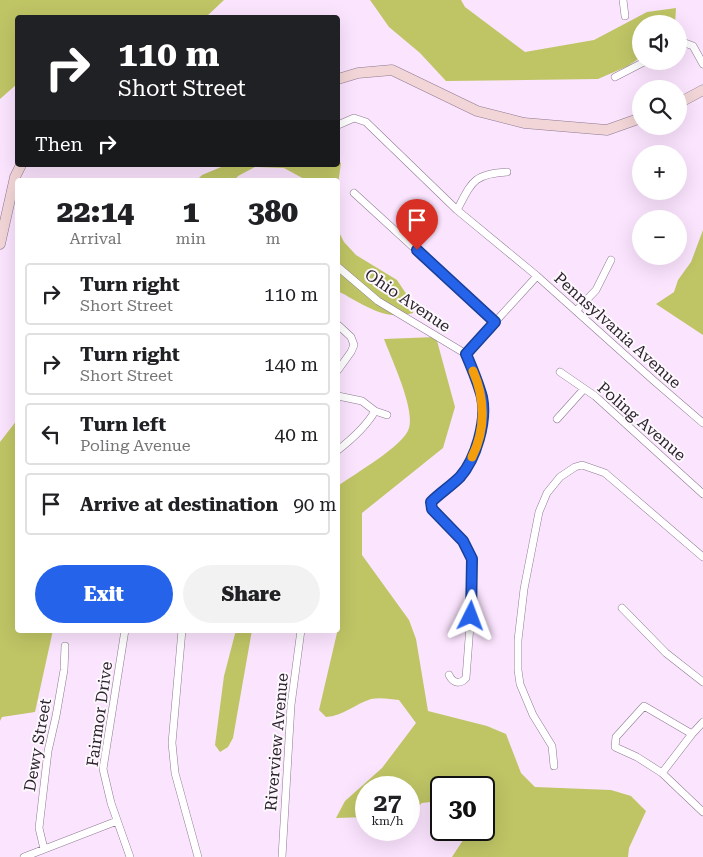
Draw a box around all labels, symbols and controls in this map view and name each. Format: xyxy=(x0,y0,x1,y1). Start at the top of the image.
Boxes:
map controls xyxy=(632,15,687,265)
button: sound xyxy=(632,15,687,70)
text: 110 m xyxy=(118,34,219,75)
icon: right xyxy=(35,35,100,100)
text: Short Street xyxy=(118,76,246,101)
button: search xyxy=(632,80,687,135)
icon: right xyxy=(93,130,121,158)
text: Then xyxy=(35,133,83,156)
button: + xyxy=(632,145,687,200)
text: 22:14 xyxy=(57,194,134,229)
text: 1 xyxy=(182,194,199,229)
text: 380 xyxy=(248,194,298,229)
pin xyxy=(396,199,438,250)
icon: arrive xyxy=(403,206,431,234)
button: − xyxy=(632,210,687,265)
text: Arrival xyxy=(69,229,121,248)
text: min xyxy=(176,229,206,248)
text: m xyxy=(266,229,280,248)
street label: Ohio Avenue xyxy=(361,265,454,336)
street label: Pennsylvania Avenue xyxy=(550,268,685,393)
text: Turn right xyxy=(80,273,180,296)
icon: right xyxy=(37,280,65,308)
text: 110 m xyxy=(264,283,318,306)
text: Short Street xyxy=(80,296,173,315)
text: Turn right xyxy=(80,343,180,366)
icon: right xyxy=(37,350,65,378)
text: 140 m xyxy=(264,353,318,376)
text: Short Street xyxy=(80,366,173,385)
street label: Poling Avenue xyxy=(594,378,690,465)
text: Turn left xyxy=(80,413,166,436)
icon: left xyxy=(37,420,65,448)
text: 40 m xyxy=(275,423,318,446)
text: Poling Avenue xyxy=(80,436,191,455)
icon: arrive xyxy=(37,490,65,518)
text: Arrive at destination xyxy=(80,493,278,516)
text: 90 m xyxy=(293,493,337,516)
button: Exit xyxy=(35,565,173,623)
button: Share xyxy=(183,565,320,623)
position arrow xyxy=(444,589,496,641)
street label: Fairmor Drive xyxy=(83,660,116,768)
street label: Riverview Avenue xyxy=(261,672,292,812)
street label: Dewy Street xyxy=(20,697,55,793)
speed limit sign: 30 xyxy=(430,776,495,841)
text: 27 xyxy=(373,788,402,817)
text: km/h xyxy=(371,814,404,828)

